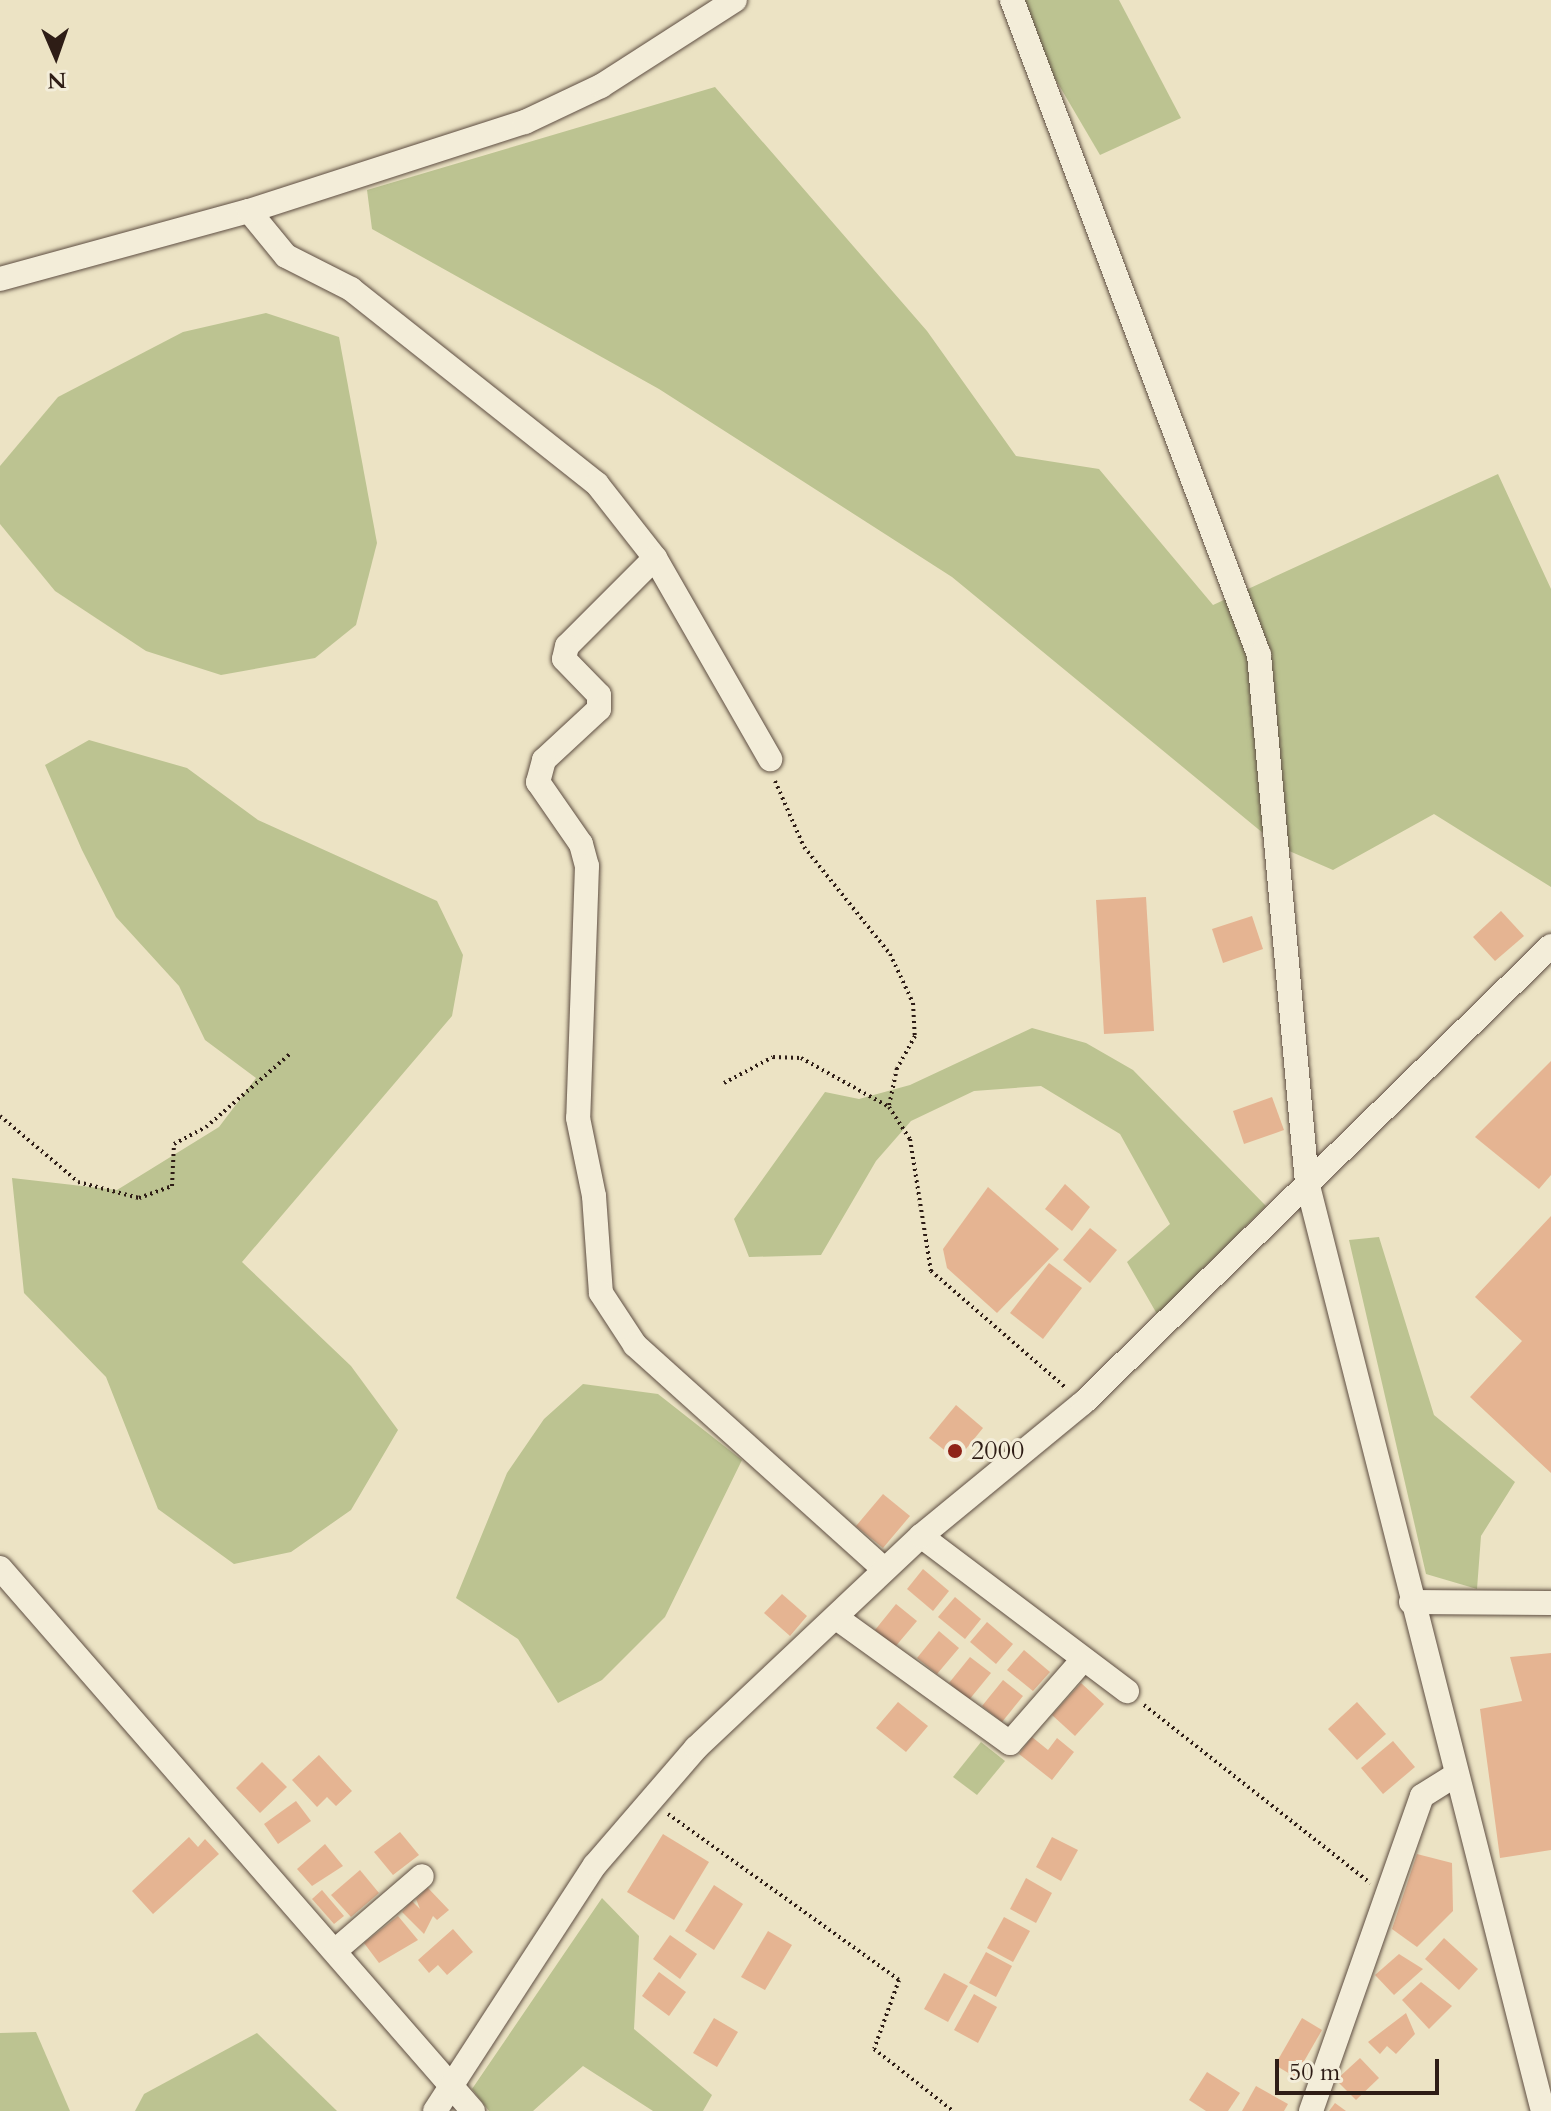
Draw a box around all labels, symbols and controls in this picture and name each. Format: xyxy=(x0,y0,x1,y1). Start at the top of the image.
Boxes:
north arrow xyxy=(16,16,96,96)
text: N xyxy=(47,65,67,95)
place label: 2000 xyxy=(971,1435,1024,1467)
marker: 2000 xyxy=(946,1442,964,1460)
scale bar xyxy=(1279,2043,1443,2093)
text: 50 m xyxy=(1289,2056,1340,2089)

